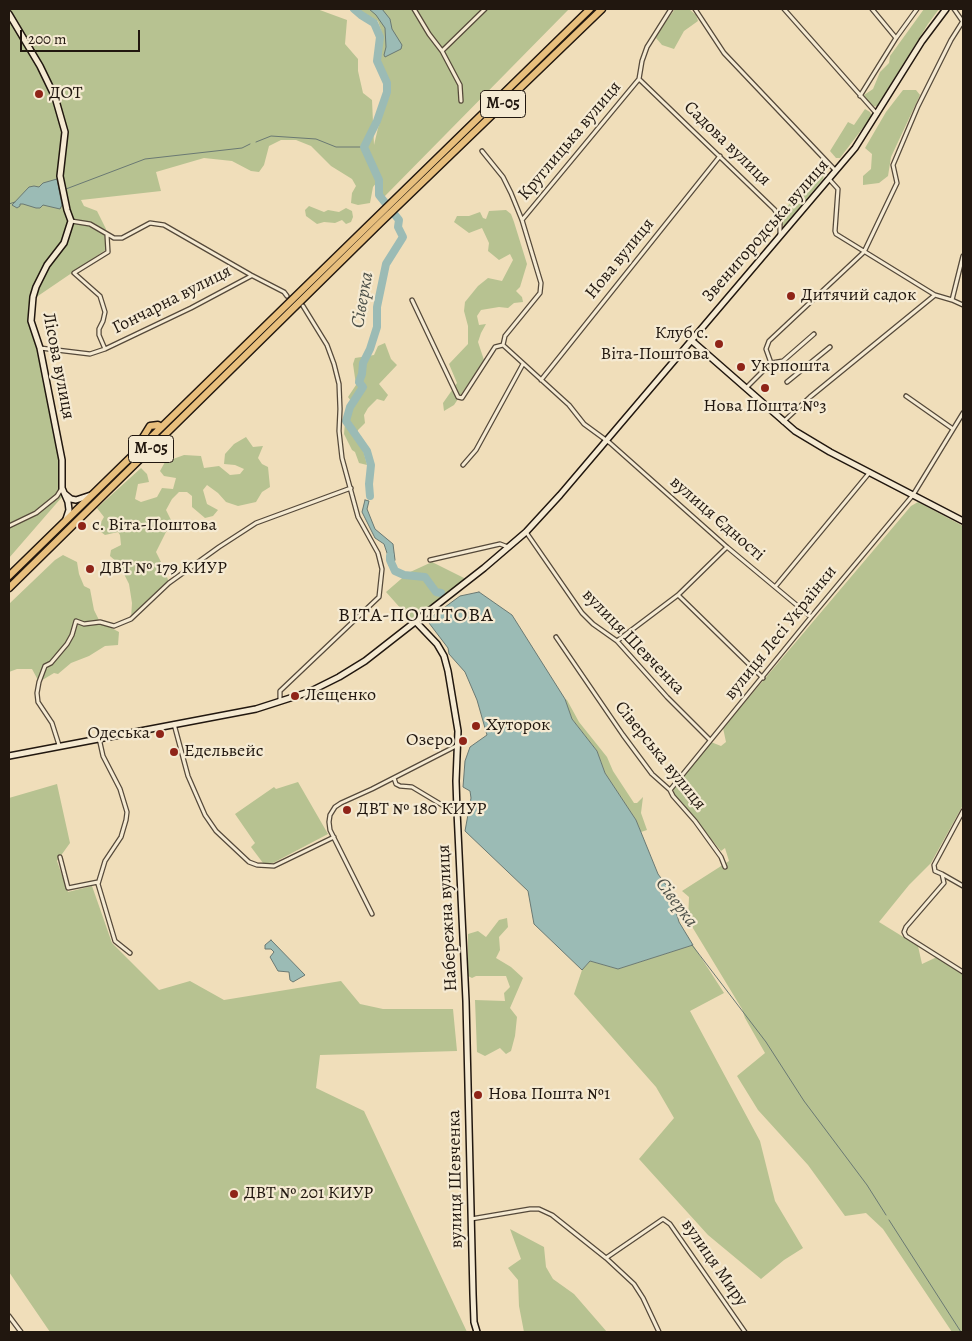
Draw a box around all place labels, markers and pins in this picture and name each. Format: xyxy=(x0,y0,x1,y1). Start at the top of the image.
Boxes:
place label: ДОТ xyxy=(49,83,83,105)
marker: ДОТ xyxy=(33,88,45,100)
place label: Дитячий садок xyxy=(801,285,916,307)
marker: Дитячий садок xyxy=(785,290,797,302)
place label: Клуб с. Віта-Поштова xyxy=(601,323,709,366)
marker: Клуб с. Віта-Поштова xyxy=(713,338,725,350)
place label: Укрпошта xyxy=(751,356,830,378)
marker: Укрпошта xyxy=(735,361,747,373)
marker: Нова Пошта №3 xyxy=(759,382,771,394)
place label: Нова Пошта №3 xyxy=(703,396,827,418)
place label: с. Віта-Поштова xyxy=(92,515,217,537)
marker: с. Віта-Поштова xyxy=(76,520,88,532)
place label: ДВТ № 179 КИУР xyxy=(100,558,227,580)
marker: ДВТ № 179 КИУР xyxy=(84,563,96,575)
place label: Лещенко xyxy=(305,685,376,707)
marker: Лещенко xyxy=(289,690,301,702)
place label: Хуторок xyxy=(486,715,550,737)
marker: Хуторок xyxy=(470,720,482,732)
place label: Одеська xyxy=(88,723,150,745)
marker: Одеська xyxy=(154,728,166,740)
place label: Озеро xyxy=(406,730,453,752)
marker: Озеро xyxy=(457,735,469,747)
place label: Едельвейс xyxy=(184,741,264,763)
marker: Едельвейс xyxy=(168,746,180,758)
place label: ДВТ № 180 КИУР xyxy=(357,799,486,821)
marker: ДВТ № 180 КИУР xyxy=(341,804,353,816)
place label: Нова Пошта №1 xyxy=(488,1084,610,1106)
marker: Нова Пошта №1 xyxy=(472,1089,484,1101)
place label: ДВТ № 201 КИУР xyxy=(244,1183,373,1205)
marker: ДВТ № 201 КИУР xyxy=(228,1188,240,1200)

